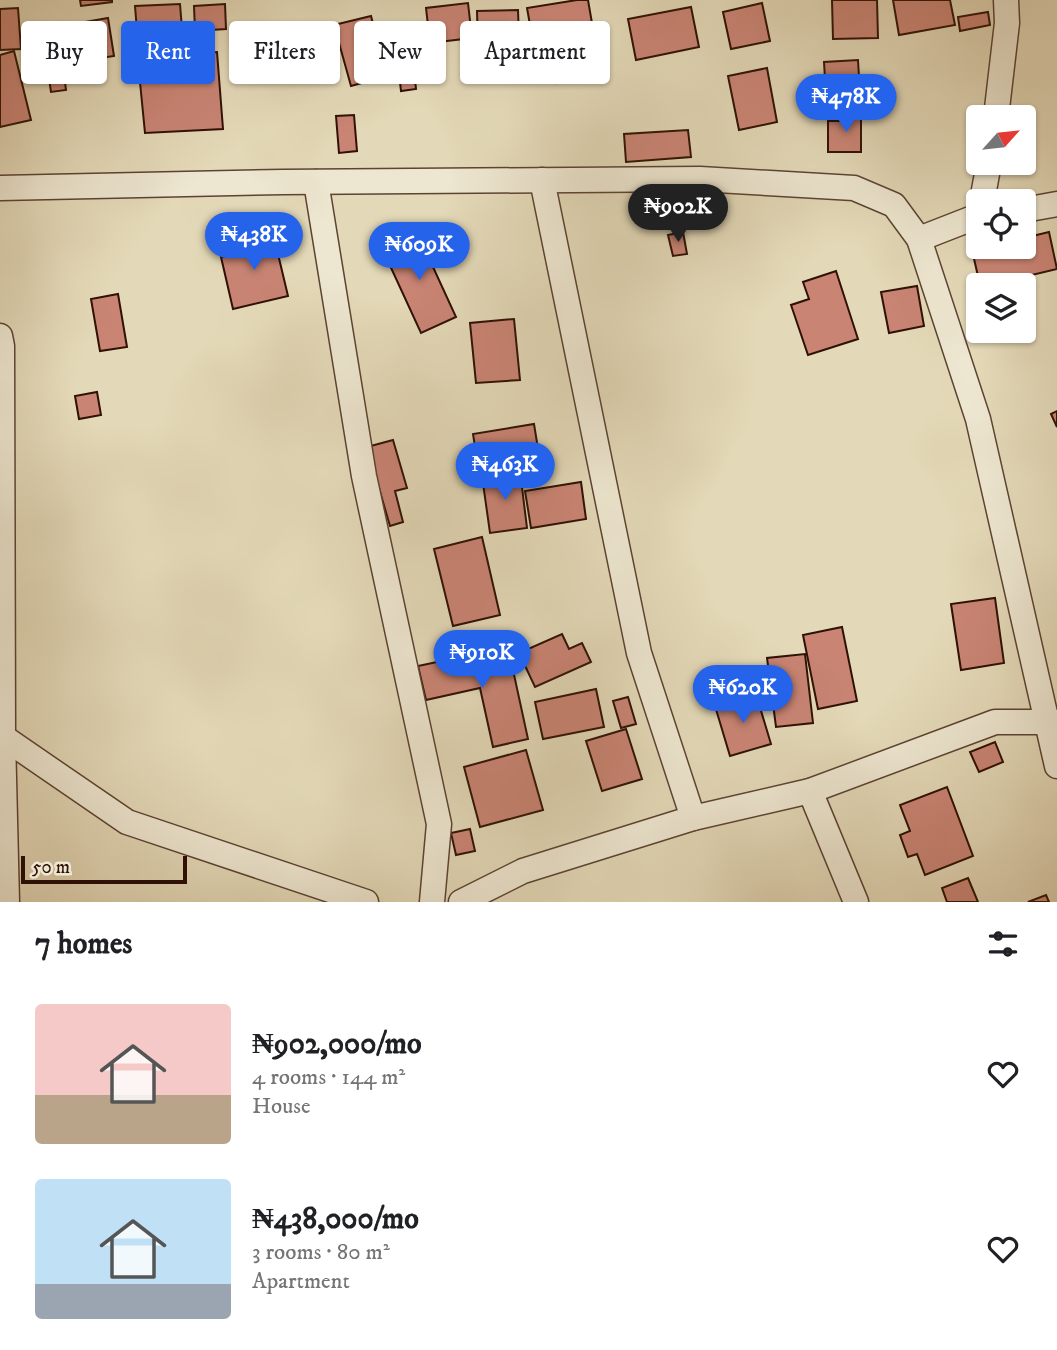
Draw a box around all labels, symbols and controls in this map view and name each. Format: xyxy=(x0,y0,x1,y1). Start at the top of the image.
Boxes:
chip: Buy xyxy=(21,21,107,84)
chip: Rent xyxy=(121,21,215,84)
chip: Filters xyxy=(229,21,340,84)
chip: New xyxy=(354,21,446,84)
chip: Apartment xyxy=(460,21,610,84)
pin: ₦478K xyxy=(797,74,895,134)
text: ₦478K xyxy=(812,82,880,111)
north arrow xyxy=(966,105,1036,175)
map controls xyxy=(966,105,1036,343)
pin: ₦902K xyxy=(629,184,727,244)
button: locate xyxy=(966,189,1036,259)
text: ₦902K xyxy=(644,192,712,221)
pin: ₦438K xyxy=(205,212,303,272)
text: ₦438K xyxy=(221,220,287,249)
pin: ₦609K xyxy=(370,222,468,282)
text: ₦609K xyxy=(385,230,453,259)
button: layers xyxy=(966,273,1036,343)
pin: ₦463K xyxy=(456,442,554,502)
text: ₦463K xyxy=(472,450,538,479)
pin: ₦910K xyxy=(433,630,531,690)
text: ₦910K xyxy=(450,638,514,667)
pin: ₦620K xyxy=(694,666,792,725)
text: ₦620K xyxy=(709,673,777,702)
scale bar xyxy=(21,853,187,885)
text: 50 m xyxy=(32,856,70,879)
icon: filters xyxy=(984,925,1022,963)
text: 7 homes xyxy=(35,926,132,963)
text: ₦902,000/mo xyxy=(252,1026,422,1063)
icon: home xyxy=(91,1032,175,1116)
icon: heart xyxy=(984,1055,1022,1093)
text: 4 rooms · 144 m² xyxy=(252,1063,405,1092)
text: House xyxy=(252,1092,310,1121)
text: ₦438,000/mo xyxy=(252,1201,419,1238)
icon: home xyxy=(91,1207,175,1291)
icon: heart xyxy=(984,1230,1022,1268)
text: 3 rooms · 80 m² xyxy=(252,1238,390,1267)
text: Apartment xyxy=(252,1267,350,1296)

